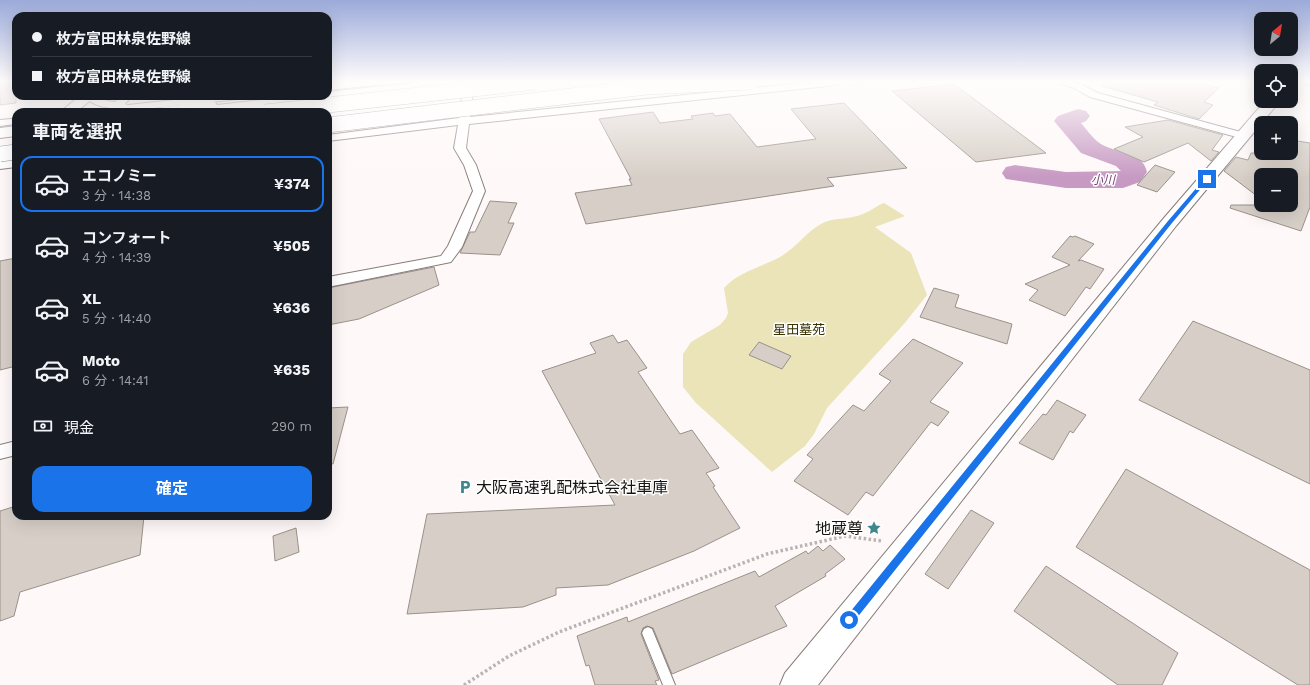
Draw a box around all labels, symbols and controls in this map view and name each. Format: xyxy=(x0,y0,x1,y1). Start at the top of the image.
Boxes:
north arrow xyxy=(1254,12,1298,56)
map controls xyxy=(1254,12,1298,212)
text: 枚方富田林泉佐野線 xyxy=(56,30,191,48)
button: locate xyxy=(1254,64,1298,108)
text: 枚方富田林泉佐野線 xyxy=(56,68,191,86)
button: + xyxy=(1254,116,1298,160)
text: 車両を選択 xyxy=(32,121,122,142)
icon: car xyxy=(34,166,70,202)
text: エコノミー xyxy=(82,167,157,185)
button: − xyxy=(1254,168,1298,212)
route end xyxy=(1198,170,1216,188)
water label: 小川 xyxy=(1091,173,1117,187)
text: ¥374 xyxy=(274,175,310,193)
text: 3 分 · 14:38 xyxy=(82,188,151,203)
icon: car xyxy=(34,228,70,264)
text: コンフォート xyxy=(82,229,172,247)
text: ¥505 xyxy=(273,237,310,255)
text: 4 分 · 14:39 xyxy=(82,250,151,265)
icon: car xyxy=(34,290,70,326)
text: XL xyxy=(82,290,101,308)
text: ¥636 xyxy=(273,299,310,317)
text: 5 分 · 14:40 xyxy=(82,311,151,326)
park label: 星田墓苑 xyxy=(773,322,825,337)
icon: car xyxy=(34,352,70,388)
text: Moto xyxy=(82,352,120,370)
text: ¥635 xyxy=(273,361,310,379)
text: 6 分 · 14:41 xyxy=(82,373,149,388)
icon: cash xyxy=(32,415,54,437)
text: 現金 xyxy=(64,419,94,437)
text: 290 m xyxy=(271,419,312,434)
button: 確定 xyxy=(32,466,312,512)
place label: 大阪高速乳配株式会社車庫 xyxy=(476,478,668,497)
parking icon: 大阪高速乳配株式会社車庫 xyxy=(457,479,473,495)
place label: 地蔵尊 xyxy=(815,519,863,538)
place icon: 地蔵尊 xyxy=(866,520,882,536)
route start xyxy=(840,611,858,629)

